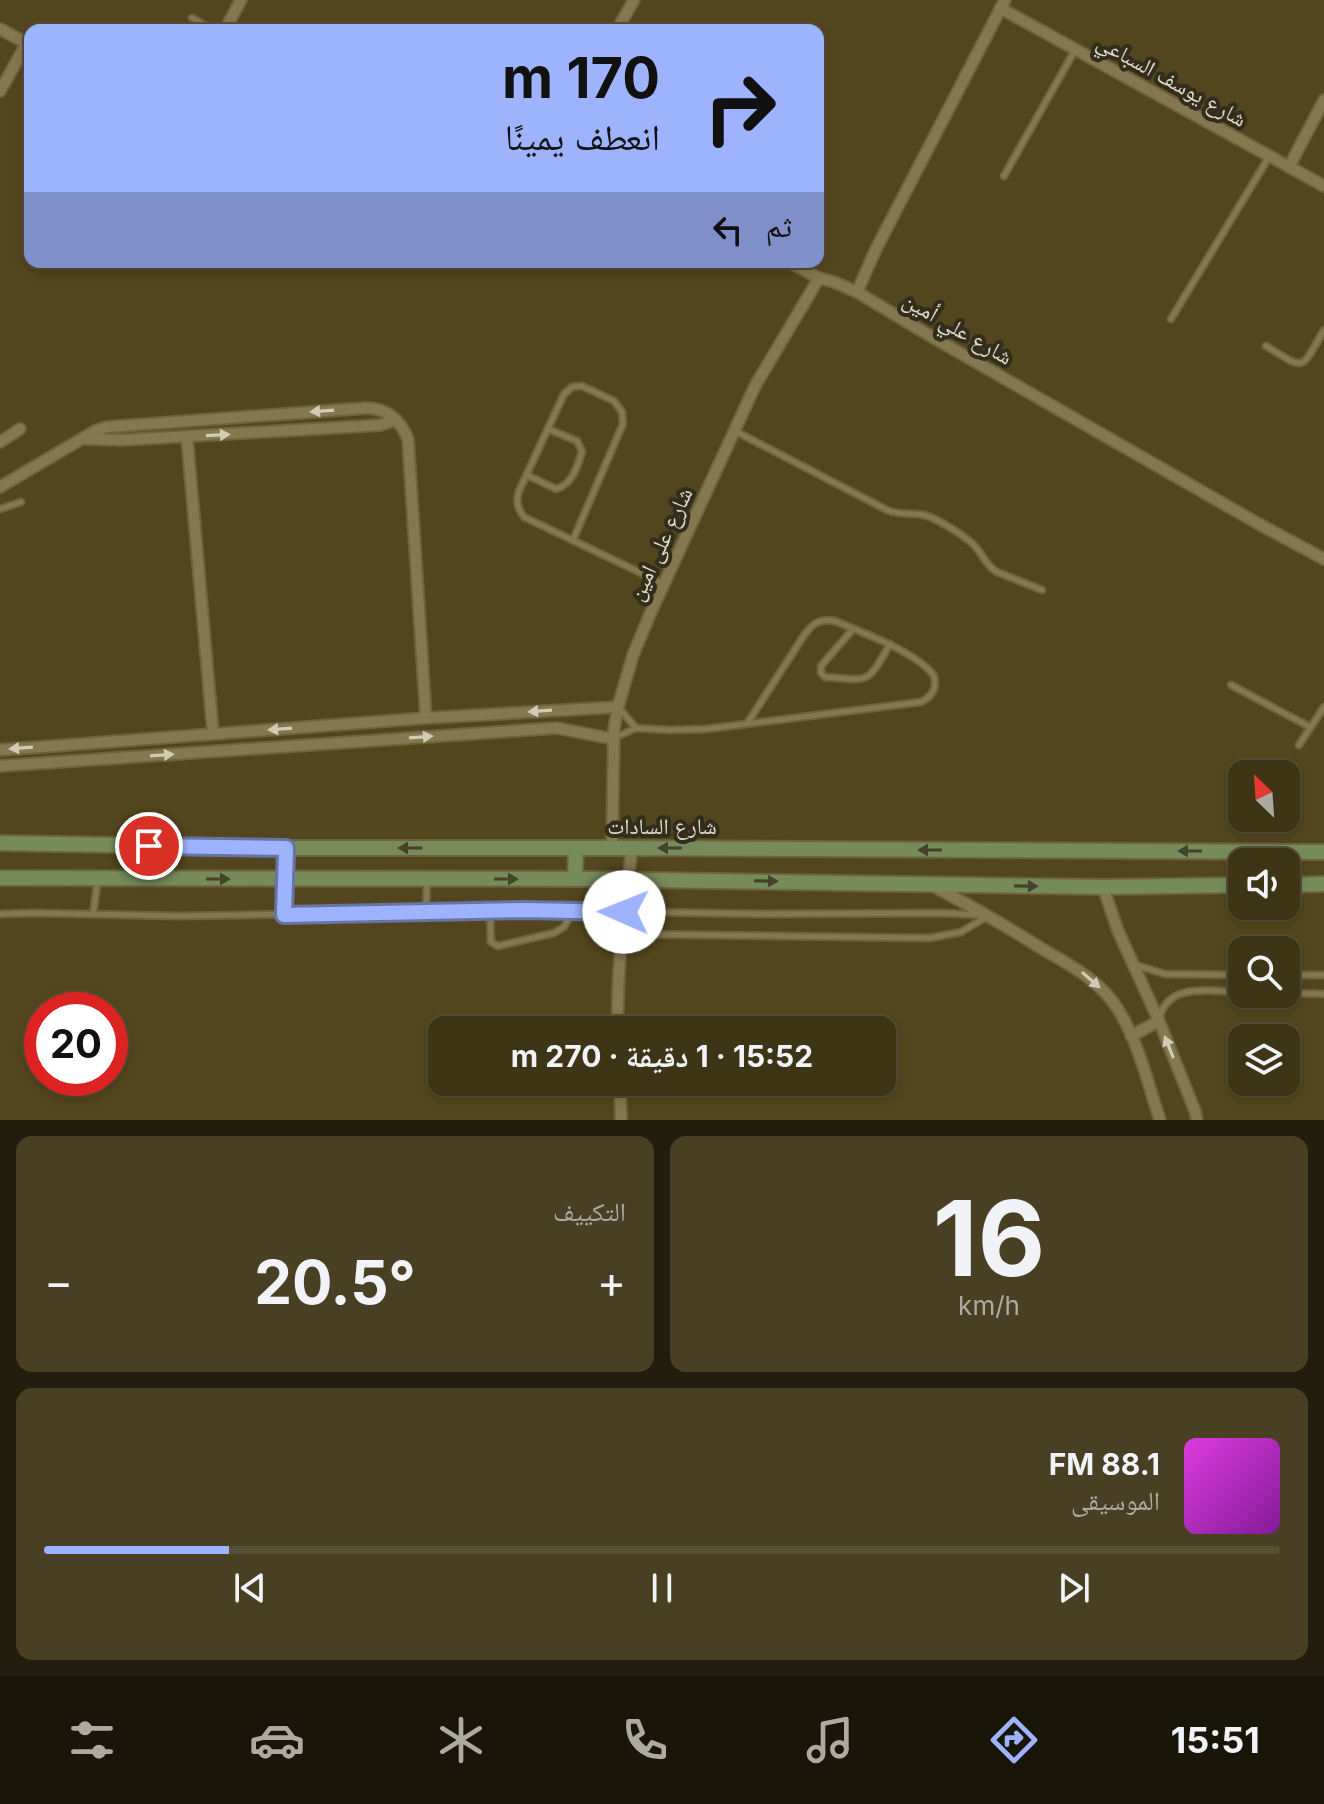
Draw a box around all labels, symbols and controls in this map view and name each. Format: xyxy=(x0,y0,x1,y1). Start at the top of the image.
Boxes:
street label: شارع يوسف السباعي xyxy=(1090,28,1251,136)
text: 170 m xyxy=(502,44,660,112)
icon: right xyxy=(688,56,792,160)
text: انعطف يمينًا xyxy=(505,115,660,159)
icon: left xyxy=(706,208,750,252)
text: ثم xyxy=(766,208,792,244)
street label: شارع علي أمين xyxy=(896,286,1017,374)
one-way arrow xyxy=(309,405,334,418)
one-way arrow xyxy=(206,428,231,441)
street label: شارع على امين xyxy=(622,483,698,605)
one-way arrow xyxy=(527,705,552,718)
one-way arrow xyxy=(267,723,292,736)
one-way arrow xyxy=(409,730,434,743)
one-way arrow xyxy=(8,742,33,755)
one-way arrow xyxy=(150,748,175,761)
north arrow xyxy=(1228,760,1300,832)
map controls xyxy=(1228,760,1300,1096)
pin xyxy=(115,812,183,880)
street label: شارع السادات xyxy=(607,813,717,840)
icon: arrive xyxy=(127,824,171,868)
one-way arrow xyxy=(397,842,422,854)
one-way arrow xyxy=(657,842,682,854)
one-way arrow xyxy=(917,844,942,856)
one-way arrow xyxy=(1177,845,1202,857)
button: sound xyxy=(1228,848,1300,920)
position arrow xyxy=(582,870,666,954)
one-way arrow xyxy=(206,873,231,885)
one-way arrow xyxy=(494,873,519,885)
one-way arrow xyxy=(754,875,779,887)
one-way arrow xyxy=(1014,879,1039,892)
button: search xyxy=(1228,936,1300,1008)
one-way arrow xyxy=(1081,971,1100,989)
speed limit sign: 20 xyxy=(24,992,128,1096)
button: layers xyxy=(1228,1024,1300,1096)
one-way arrow xyxy=(1163,1035,1176,1059)
text: 15:52 · 1 دقيقة · 270 m xyxy=(511,1038,813,1074)
text: 16 xyxy=(933,1175,1045,1301)
text: التكييف xyxy=(553,1196,626,1227)
text: 20.5° xyxy=(254,1246,416,1318)
text: − xyxy=(44,1255,73,1309)
text: + xyxy=(597,1255,626,1309)
text: km/h xyxy=(958,1290,1020,1321)
text: 88.1 FM xyxy=(1049,1446,1160,1482)
text: الموسيقى xyxy=(1071,1485,1160,1516)
icon: previous xyxy=(228,1566,272,1610)
icon: pause xyxy=(640,1566,684,1610)
icon: next xyxy=(1052,1566,1096,1610)
icon: filters xyxy=(64,1712,120,1768)
icon: car xyxy=(249,1712,305,1768)
icon: climate xyxy=(433,1712,489,1768)
icon: phone xyxy=(617,1712,673,1768)
icon: music xyxy=(802,1712,858,1768)
icon: directions xyxy=(986,1712,1042,1768)
text: 15:51 xyxy=(1171,1718,1260,1762)

